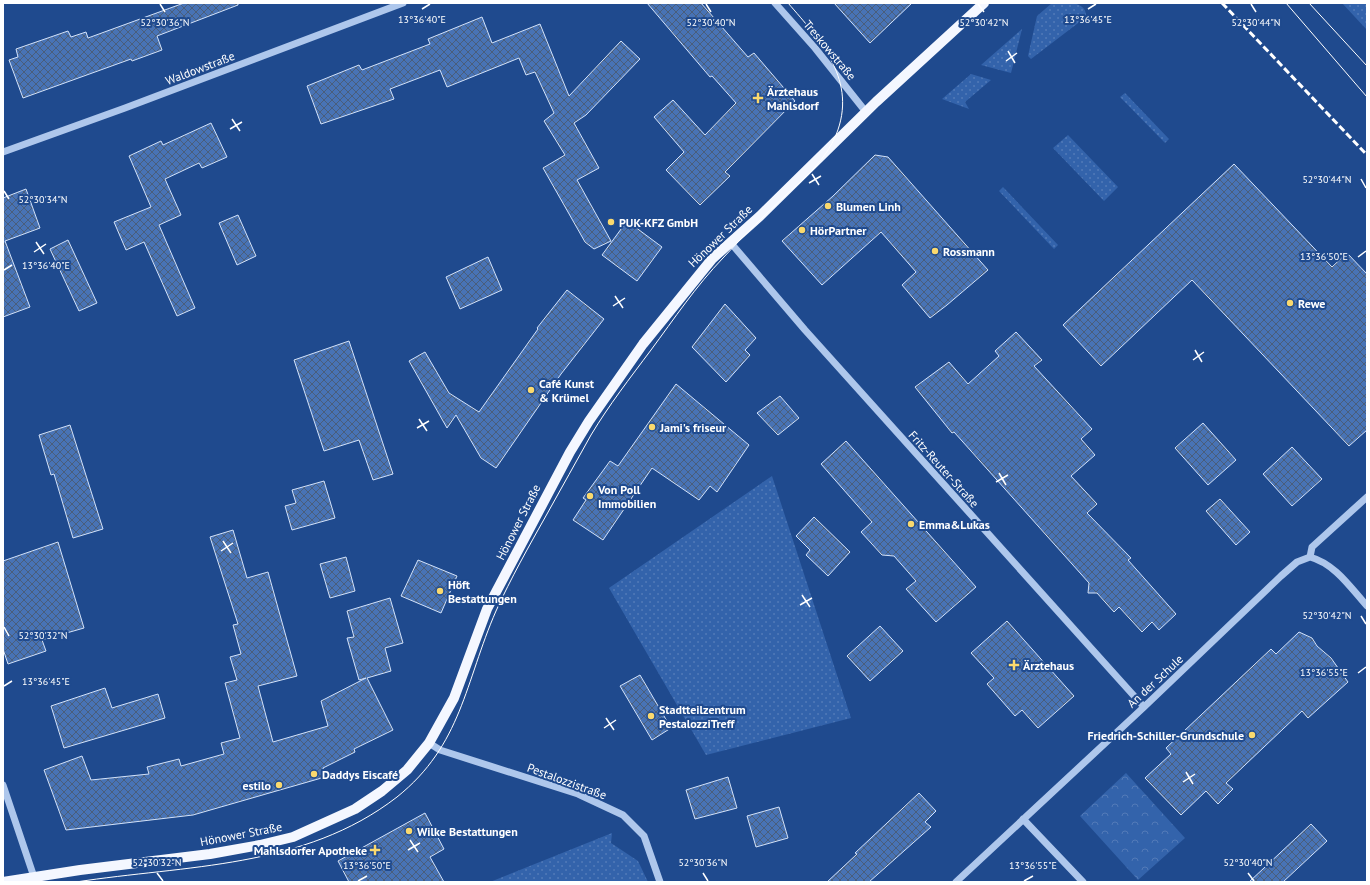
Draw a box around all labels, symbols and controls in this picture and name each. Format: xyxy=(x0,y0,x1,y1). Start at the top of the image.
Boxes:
text: 13°36'40"E xyxy=(398,13,446,26)
text: 13°36'45"E xyxy=(1064,13,1112,26)
text: 52°30'36"N xyxy=(140,16,190,29)
text: 52°30'40"N xyxy=(686,16,736,29)
text: 52°30'42"N xyxy=(959,16,1009,29)
text: 52°30'44"N xyxy=(1231,16,1281,29)
street label: Treskowstraße xyxy=(801,17,859,83)
street label: Waldowstraße xyxy=(163,48,237,88)
place label: Ärztehaus Mahlsdorf xyxy=(767,84,820,113)
marker: Ärztehaus Mahlsdorf xyxy=(752,92,764,104)
text: 52°30'44"N xyxy=(1302,173,1352,186)
text: 52°30'34"N xyxy=(18,193,68,206)
place label: Blumen Linh xyxy=(836,199,901,214)
marker: Blumen Linh xyxy=(823,201,833,211)
street label: Hönower Straße xyxy=(685,202,755,270)
place label: PUK-KFZ GmbH xyxy=(619,215,698,230)
marker: PUK-KFZ GmbH xyxy=(606,217,616,227)
place label: HörPartner xyxy=(810,223,867,238)
marker: HörPartner xyxy=(797,225,807,235)
place label: Rossmann xyxy=(943,244,995,259)
marker: Rossmann xyxy=(930,246,940,256)
text: 13°36'50"E xyxy=(1300,250,1348,263)
text: 13°36'40"E xyxy=(22,259,70,272)
place label: Rewe xyxy=(1298,296,1325,311)
marker: Rewe xyxy=(1285,298,1295,308)
place label: Café Kunst & Krümel xyxy=(539,376,595,405)
marker: Café Kunst & Krümel xyxy=(526,385,536,395)
place label: Jami's friseur xyxy=(659,420,727,435)
marker: Jami's friseur xyxy=(647,422,657,432)
street label: Fritz-Reuter-Straße xyxy=(906,428,982,510)
street label: Hönower Straße xyxy=(492,482,544,562)
place label: Von Poll Immobilien xyxy=(597,482,656,511)
marker: Von Poll Immobilien xyxy=(585,491,595,501)
place label: Emma&Lukas xyxy=(919,517,990,532)
marker: Emma&Lukas xyxy=(906,519,916,529)
place label: Höft Bestattungen xyxy=(448,577,517,606)
marker: Höft Bestattungen xyxy=(435,586,445,596)
text: 52°30'42"N xyxy=(1302,609,1352,622)
text: 52°30'32"N xyxy=(18,629,68,642)
street label: An der Schule xyxy=(1124,651,1186,711)
place label: Ärztehaus xyxy=(1023,658,1074,673)
marker: Ärztehaus xyxy=(1008,659,1020,671)
text: 13°36'55"E xyxy=(1300,666,1348,679)
text: 13°36'45"E xyxy=(22,675,70,688)
place label: Stadtteilzentrum PestalozziTreff xyxy=(659,702,746,731)
marker: Stadtteilzentrum PestalozziTreff xyxy=(646,711,656,721)
place label: Friedrich-Schiller-Grundschule xyxy=(1088,728,1244,743)
marker: Friedrich-Schiller-Grundschule xyxy=(1247,730,1257,740)
street label: Pestalozzistraße xyxy=(525,760,609,802)
place label: Daddys Eiscafé xyxy=(322,767,398,782)
marker: Daddys Eiscafé xyxy=(309,769,319,779)
place label: estilo xyxy=(242,778,272,793)
marker: estilo xyxy=(274,780,284,790)
street label: Hönower Straße xyxy=(199,819,283,849)
place label: Wilke Bestattungen xyxy=(417,824,518,839)
marker: Wilke Bestattungen xyxy=(404,826,414,836)
place label: Mahlsdorfer Apotheke xyxy=(254,843,367,858)
marker: Mahlsdorfer Apotheke xyxy=(370,845,380,855)
text: 52°30'32"N xyxy=(132,856,182,869)
text: 52°30'36"N xyxy=(678,856,728,869)
text: 52°30'40"N xyxy=(1223,856,1273,869)
text: 13°36'50"E xyxy=(343,859,391,872)
text: 13°36'55"E xyxy=(1009,859,1057,872)

